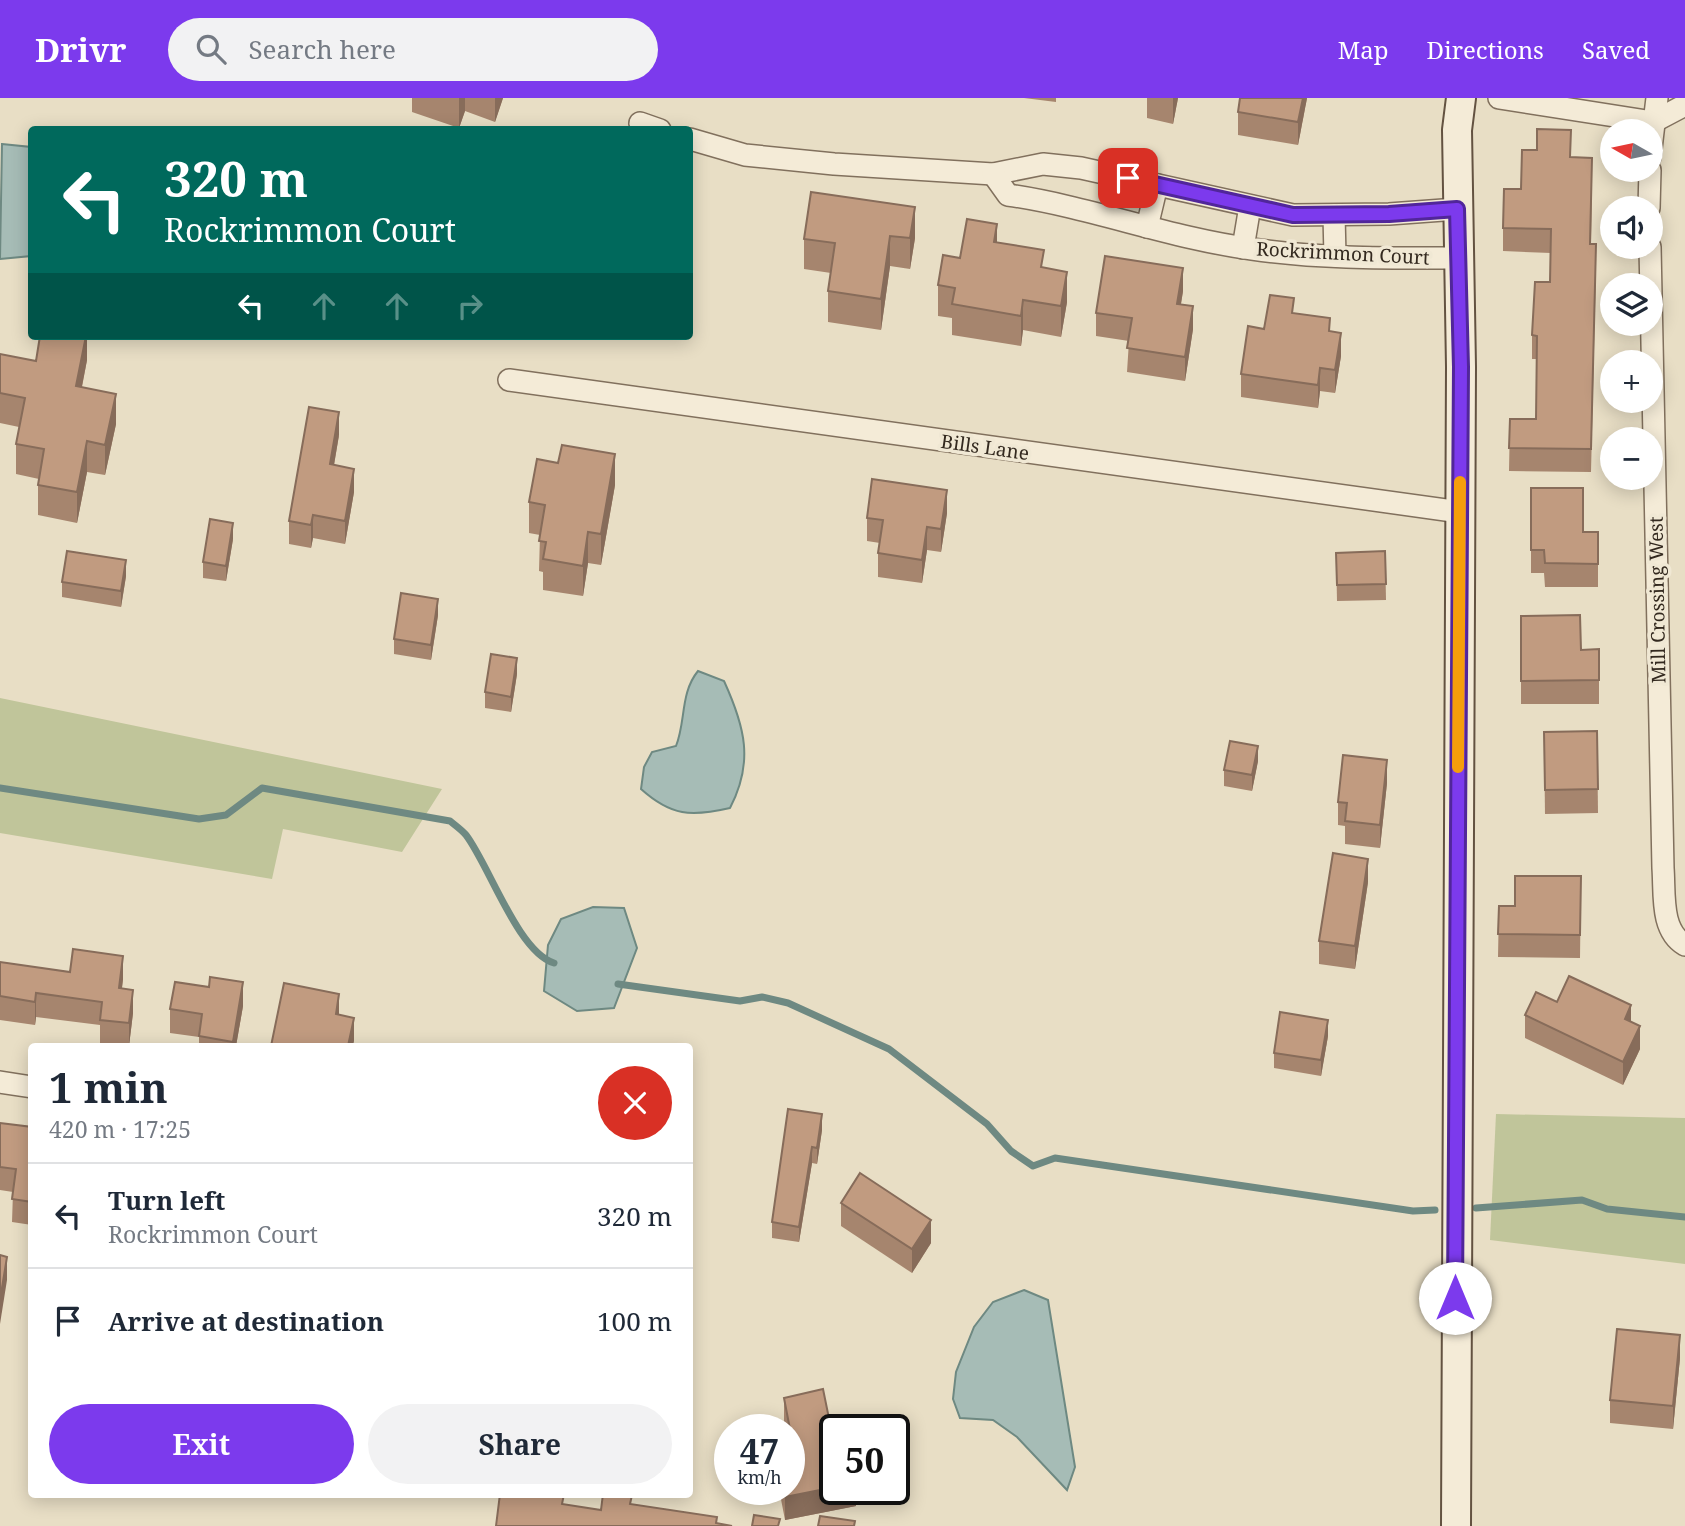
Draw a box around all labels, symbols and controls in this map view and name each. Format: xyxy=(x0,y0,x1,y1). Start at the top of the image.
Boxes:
search box xyxy=(168,18,658,81)
text: Drivr xyxy=(35,27,126,72)
icon: search xyxy=(192,30,230,68)
text: Search here xyxy=(248,31,396,67)
text: Map xyxy=(1338,33,1389,66)
text: Directions xyxy=(1427,33,1544,66)
text: Saved xyxy=(1582,33,1650,66)
north arrow xyxy=(1600,119,1662,182)
map controls xyxy=(1600,119,1663,490)
text: 320 m xyxy=(164,145,308,211)
pin xyxy=(1098,148,1158,208)
icon: left xyxy=(49,154,140,245)
icon: arrive xyxy=(1109,159,1147,197)
button: sound xyxy=(1600,196,1663,259)
text: Rockrimmon Court xyxy=(164,208,456,251)
street label: Rockrimmon Court xyxy=(1256,235,1431,271)
button: layers xyxy=(1600,273,1663,336)
icon: left xyxy=(232,287,270,325)
icon: ahead xyxy=(305,287,343,325)
icon: ahead xyxy=(378,287,416,325)
icon: right xyxy=(451,287,489,325)
button: + xyxy=(1600,350,1663,413)
button: − xyxy=(1600,427,1663,490)
street label: Bills Lane xyxy=(939,428,1031,466)
street label: Mill Crossing West xyxy=(1643,516,1671,684)
text: 1 min xyxy=(49,1058,168,1115)
button: close xyxy=(598,1066,672,1140)
text: 420 m · 17:25 xyxy=(49,1113,191,1145)
text: Turn left xyxy=(108,1182,225,1218)
icon: left xyxy=(49,1197,87,1235)
text: 320 m xyxy=(597,1198,672,1234)
text: Rockrimmon Court xyxy=(108,1218,318,1250)
position arrow xyxy=(1418,1261,1492,1335)
icon: arrive xyxy=(49,1302,87,1340)
text: Arrive at destination xyxy=(108,1303,384,1339)
text: 100 m xyxy=(597,1303,672,1339)
button: Exit xyxy=(49,1404,354,1484)
button: Share xyxy=(368,1404,672,1484)
speed limit sign: 50 xyxy=(819,1414,910,1505)
text: 47 xyxy=(740,1427,779,1474)
text: km/h xyxy=(737,1465,782,1489)

